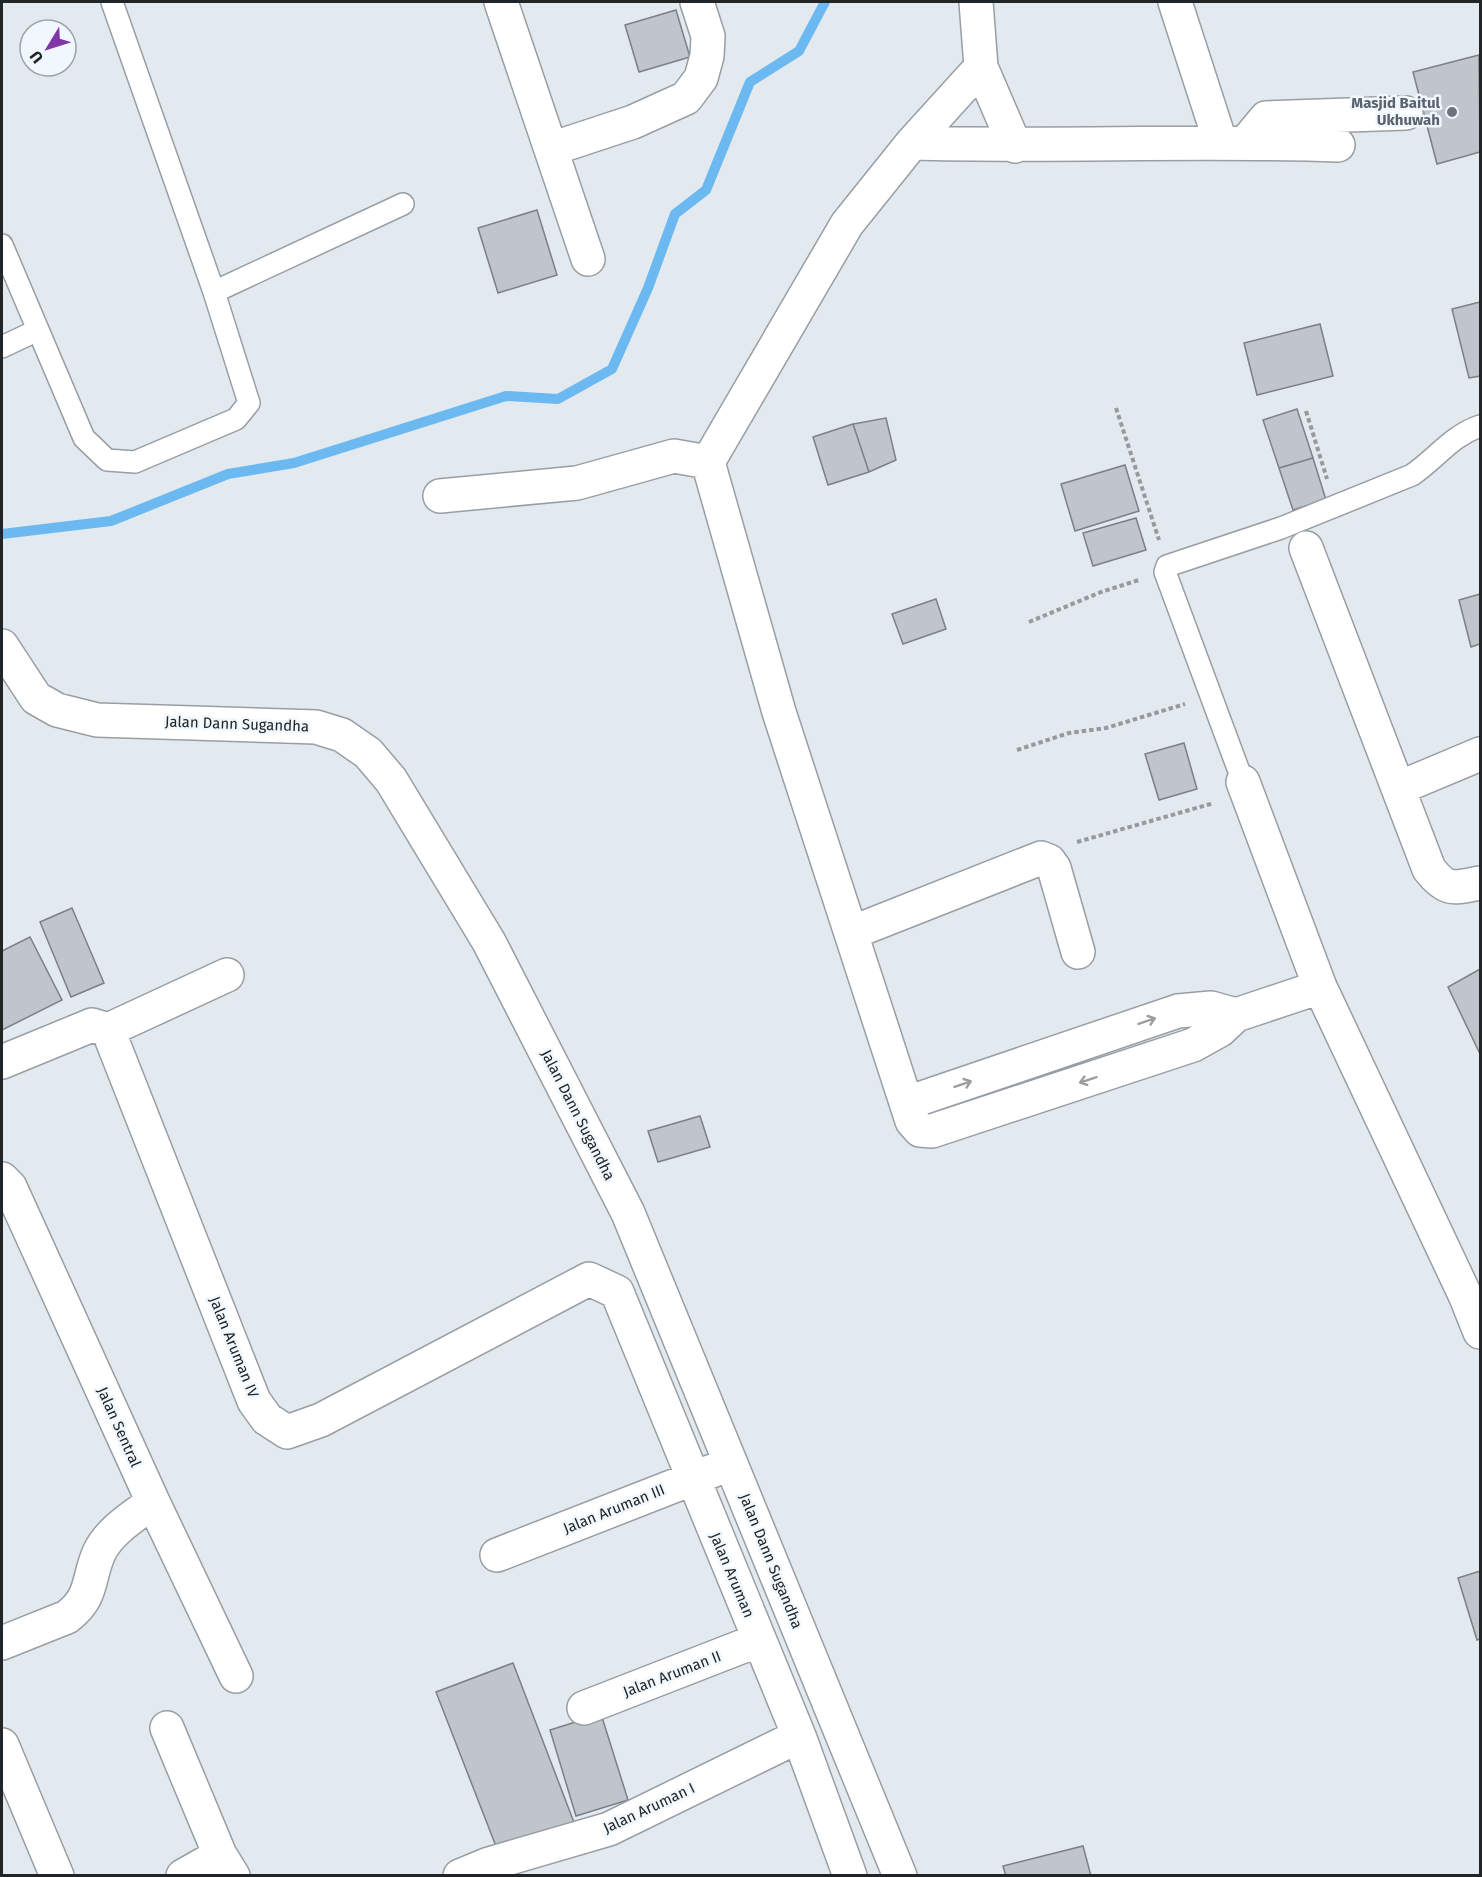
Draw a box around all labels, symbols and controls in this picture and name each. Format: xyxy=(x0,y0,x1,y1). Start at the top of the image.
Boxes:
north arrow xyxy=(18,18,78,78)
text: U xyxy=(26,47,47,67)
place label: Masjid Baitul Ukhuwah xyxy=(1351,94,1441,129)
marker: Masjid Baitul Ukhuwah xyxy=(1445,105,1459,119)
street label: Jalan Dann Sugandha xyxy=(165,712,309,736)
one-way arrow xyxy=(1137,1015,1156,1026)
street label: Jalan Dann Sugandha xyxy=(537,1047,619,1183)
one-way arrow xyxy=(1079,1075,1098,1086)
one-way arrow xyxy=(953,1078,972,1089)
street label: Jalan Aruman IV xyxy=(206,1294,263,1401)
street label: Jalan Sentral xyxy=(93,1384,145,1471)
street label: Jalan Aruman III xyxy=(561,1480,667,1538)
street label: Jalan Dann Sugandha xyxy=(736,1491,806,1631)
street label: Jalan Aruman xyxy=(706,1530,758,1620)
street label: Jalan Aruman II xyxy=(620,1647,724,1701)
street label: Jalan Aruman I xyxy=(600,1779,698,1837)

